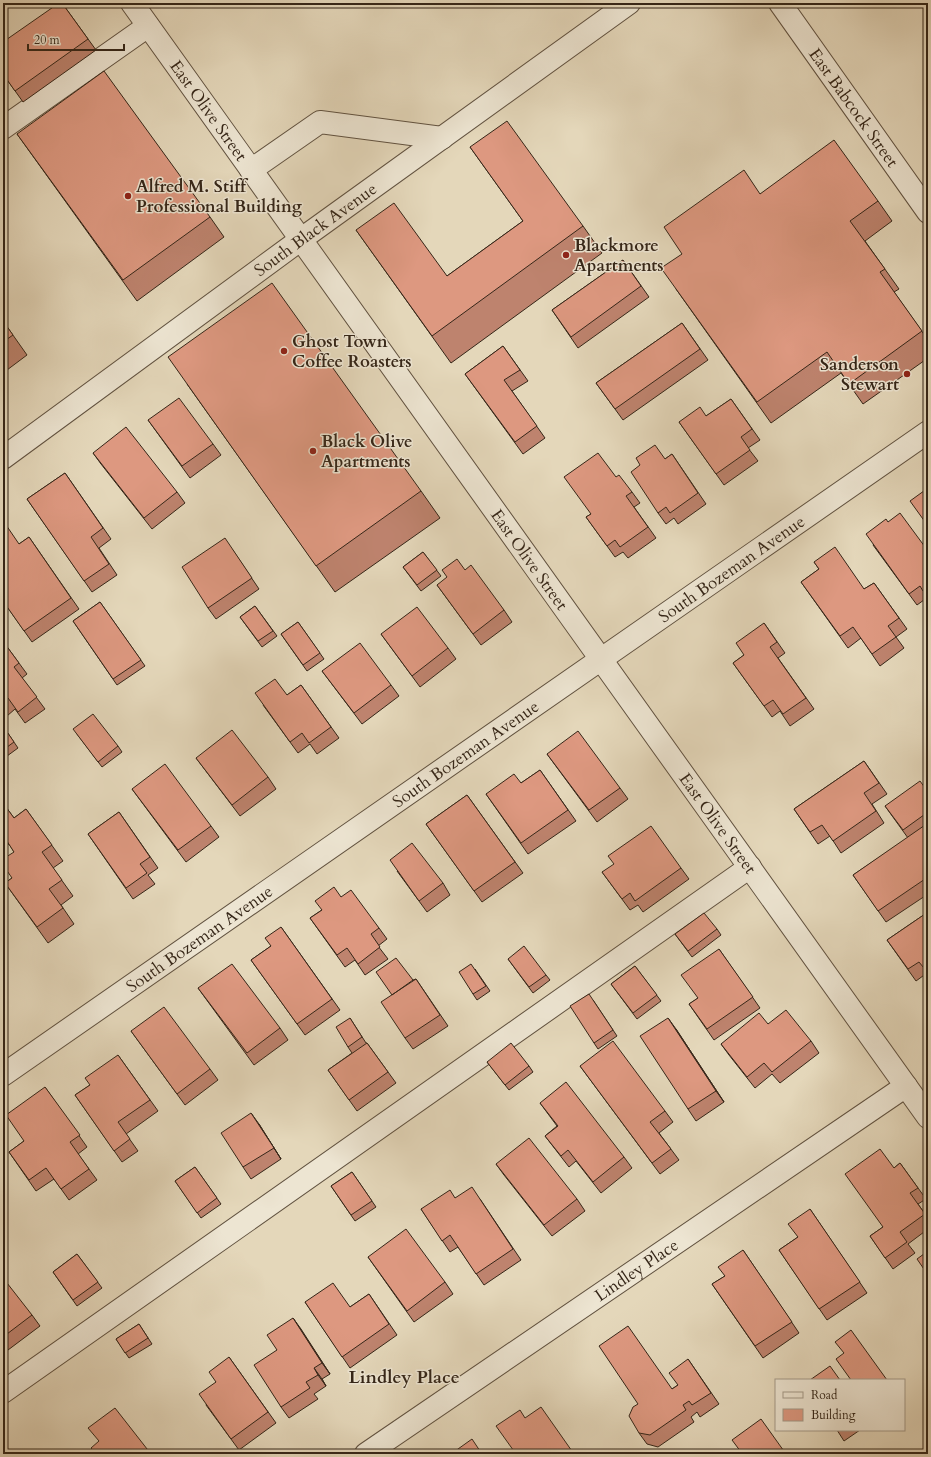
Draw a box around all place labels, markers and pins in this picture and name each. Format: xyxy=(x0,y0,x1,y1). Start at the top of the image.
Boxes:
place label: Alfred M. Stiff Professional Building xyxy=(136,175,303,218)
marker: Alfred M. Stiff Professional Building xyxy=(123,191,133,201)
place label: Blackmore Apartments xyxy=(574,234,664,277)
marker: Blackmore Apartments xyxy=(561,250,571,260)
place label: Ghost Town Coffee Roasters xyxy=(292,330,412,373)
marker: Ghost Town Coffee Roasters xyxy=(279,346,289,356)
place label: Sanderson Stewart xyxy=(820,353,899,396)
marker: Sanderson Stewart xyxy=(902,369,912,379)
place label: Black Olive Apartments xyxy=(321,430,412,473)
marker: Black Olive Apartments xyxy=(308,446,318,456)

